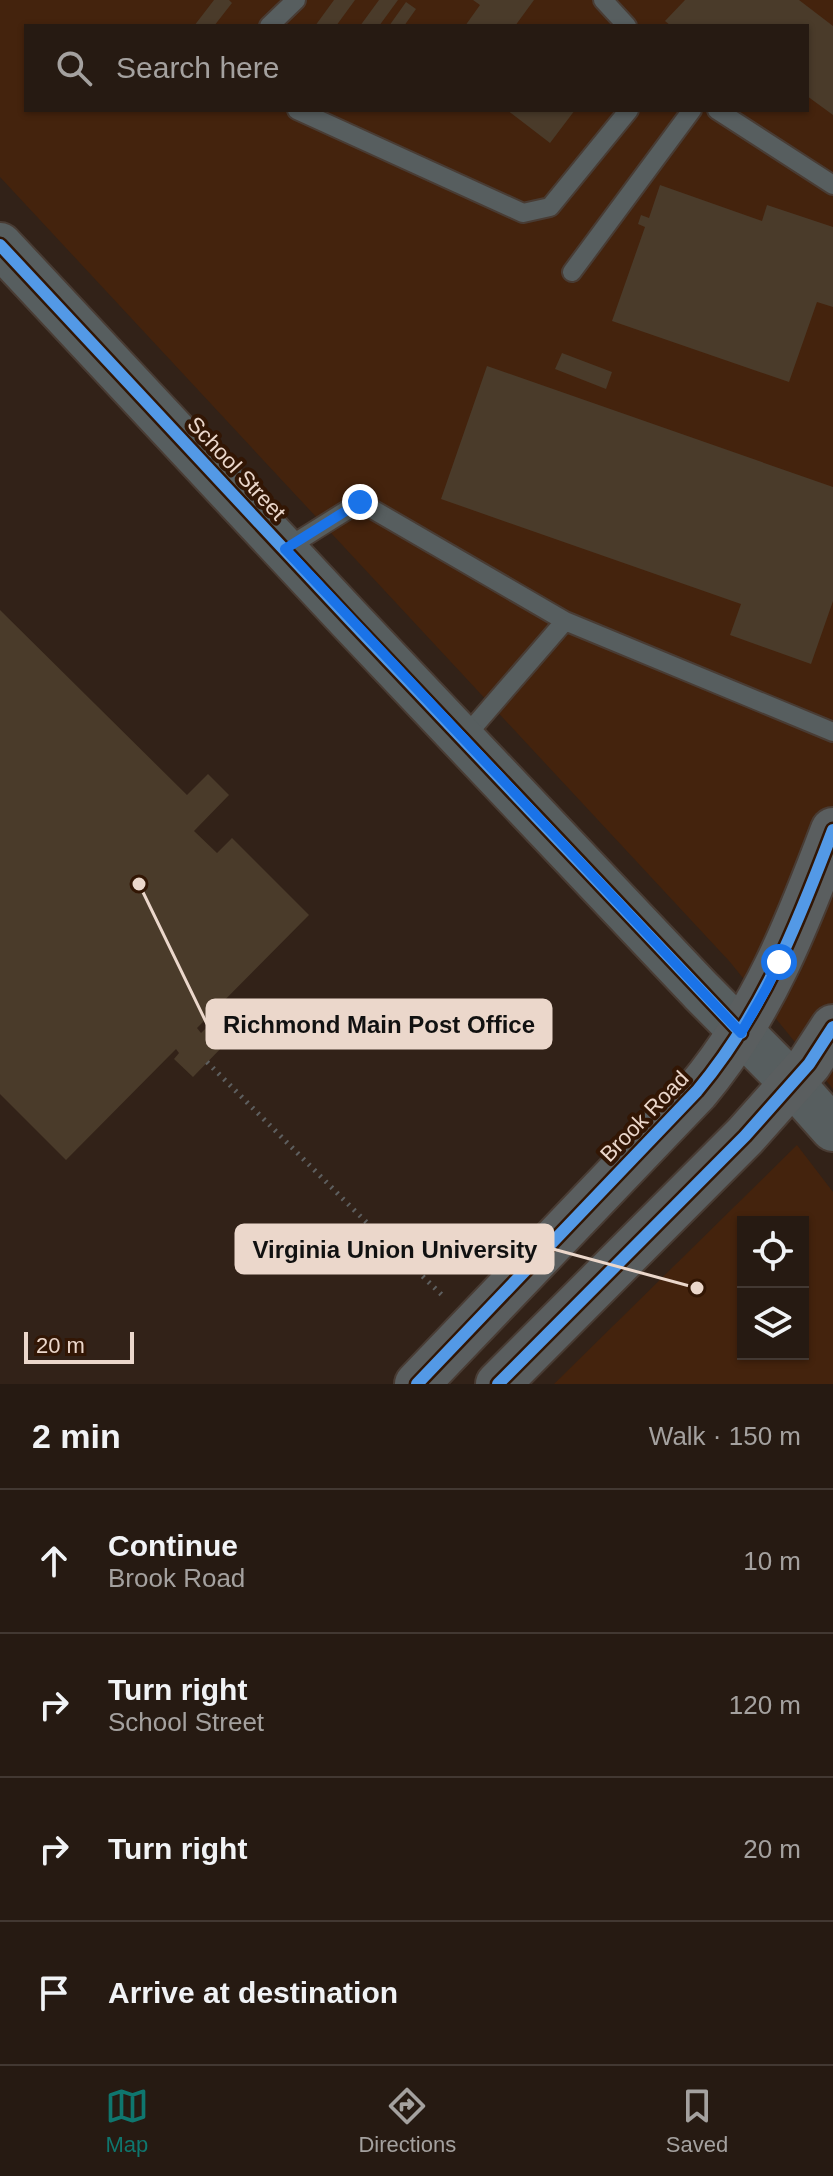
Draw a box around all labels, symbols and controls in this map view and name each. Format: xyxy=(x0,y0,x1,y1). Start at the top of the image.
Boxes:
search box xyxy=(24,24,809,112)
icon: search xyxy=(52,46,96,90)
text: Search here xyxy=(116,51,279,84)
street label: School Street xyxy=(182,412,291,525)
route end xyxy=(342,484,378,520)
route start xyxy=(761,944,797,980)
callout: Richmond Main Post Office xyxy=(207,1000,551,1048)
text: Richmond Main Post Office xyxy=(223,1011,535,1038)
street label: Brook Road xyxy=(595,1066,694,1167)
map controls xyxy=(737,1216,809,1360)
button: locate xyxy=(737,1216,809,1288)
callout: Virginia Union University xyxy=(236,1225,553,1273)
text: Virginia Union University xyxy=(253,1236,538,1263)
button: layers xyxy=(737,1288,809,1360)
scale bar xyxy=(24,1328,134,1364)
text: 20 m xyxy=(36,1333,85,1358)
text: 2 min xyxy=(32,1417,121,1455)
text: Walk · 150 m xyxy=(649,1421,801,1451)
text: Continue xyxy=(108,1529,238,1562)
icon: ahead xyxy=(32,1539,76,1583)
text: 10 m xyxy=(743,1546,801,1576)
text: Brook Road xyxy=(108,1563,245,1593)
text: Turn right xyxy=(108,1673,247,1706)
icon: right xyxy=(32,1683,76,1727)
text: 120 m xyxy=(729,1690,801,1720)
text: School Street xyxy=(108,1707,264,1737)
icon: right xyxy=(32,1827,76,1871)
text: Turn right xyxy=(108,1832,247,1865)
text: 20 m xyxy=(743,1834,801,1864)
icon: arrive xyxy=(32,1971,76,2015)
text: Arrive at destination xyxy=(108,1976,398,2009)
tab: Map xyxy=(105,2084,149,2158)
tab: Directions xyxy=(358,2084,456,2158)
tab: Saved xyxy=(666,2084,728,2158)

